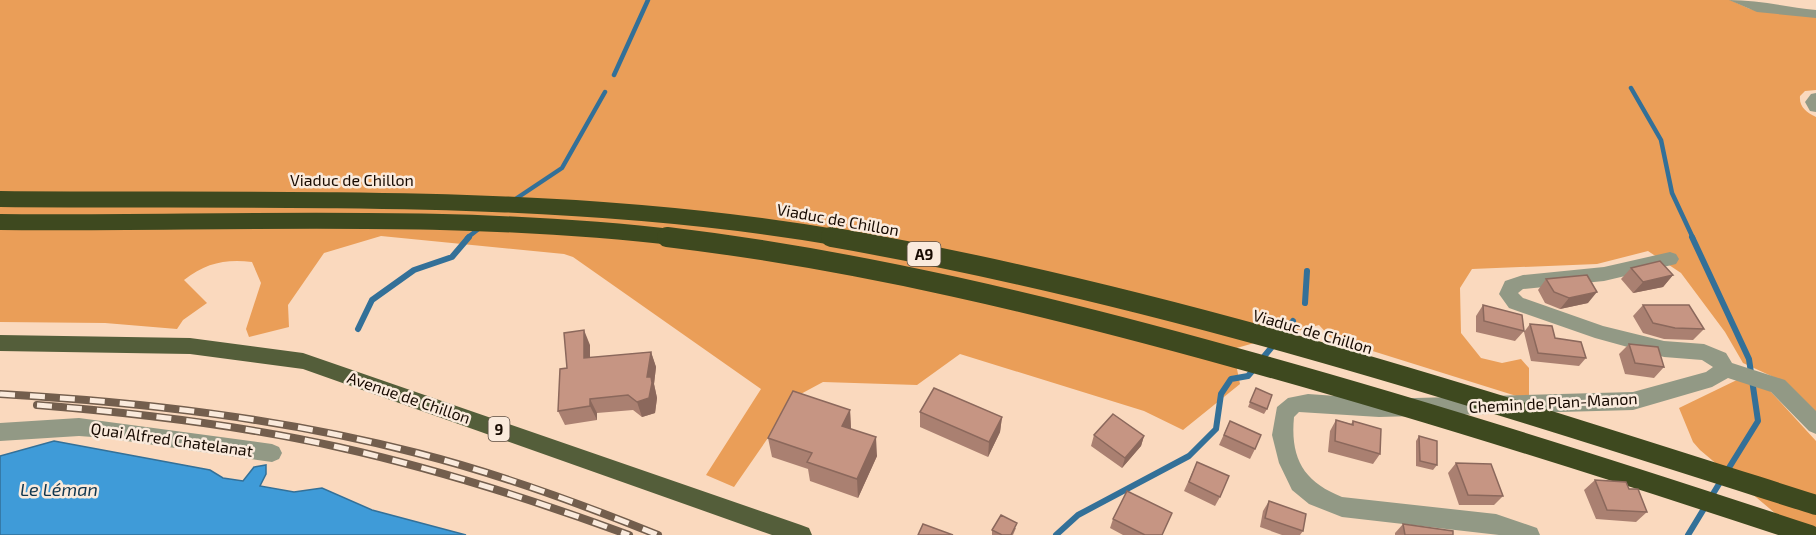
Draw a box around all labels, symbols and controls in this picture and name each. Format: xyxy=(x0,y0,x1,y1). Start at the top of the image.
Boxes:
street label: Viaduc de Chillon xyxy=(290,170,414,189)
street label: Viaduc de Chillon xyxy=(775,199,901,239)
road number: A9 xyxy=(908,242,940,266)
street label: Viaduc de Chillon xyxy=(1251,305,1375,357)
street label: Avenue de Chillon xyxy=(345,367,473,427)
street label: Chemin de Plan-Manon xyxy=(1468,388,1638,416)
road number: 9 xyxy=(488,417,510,441)
street label: Quai Alfred Chatelanat xyxy=(90,418,254,461)
water label: Le Léman xyxy=(20,478,98,500)

